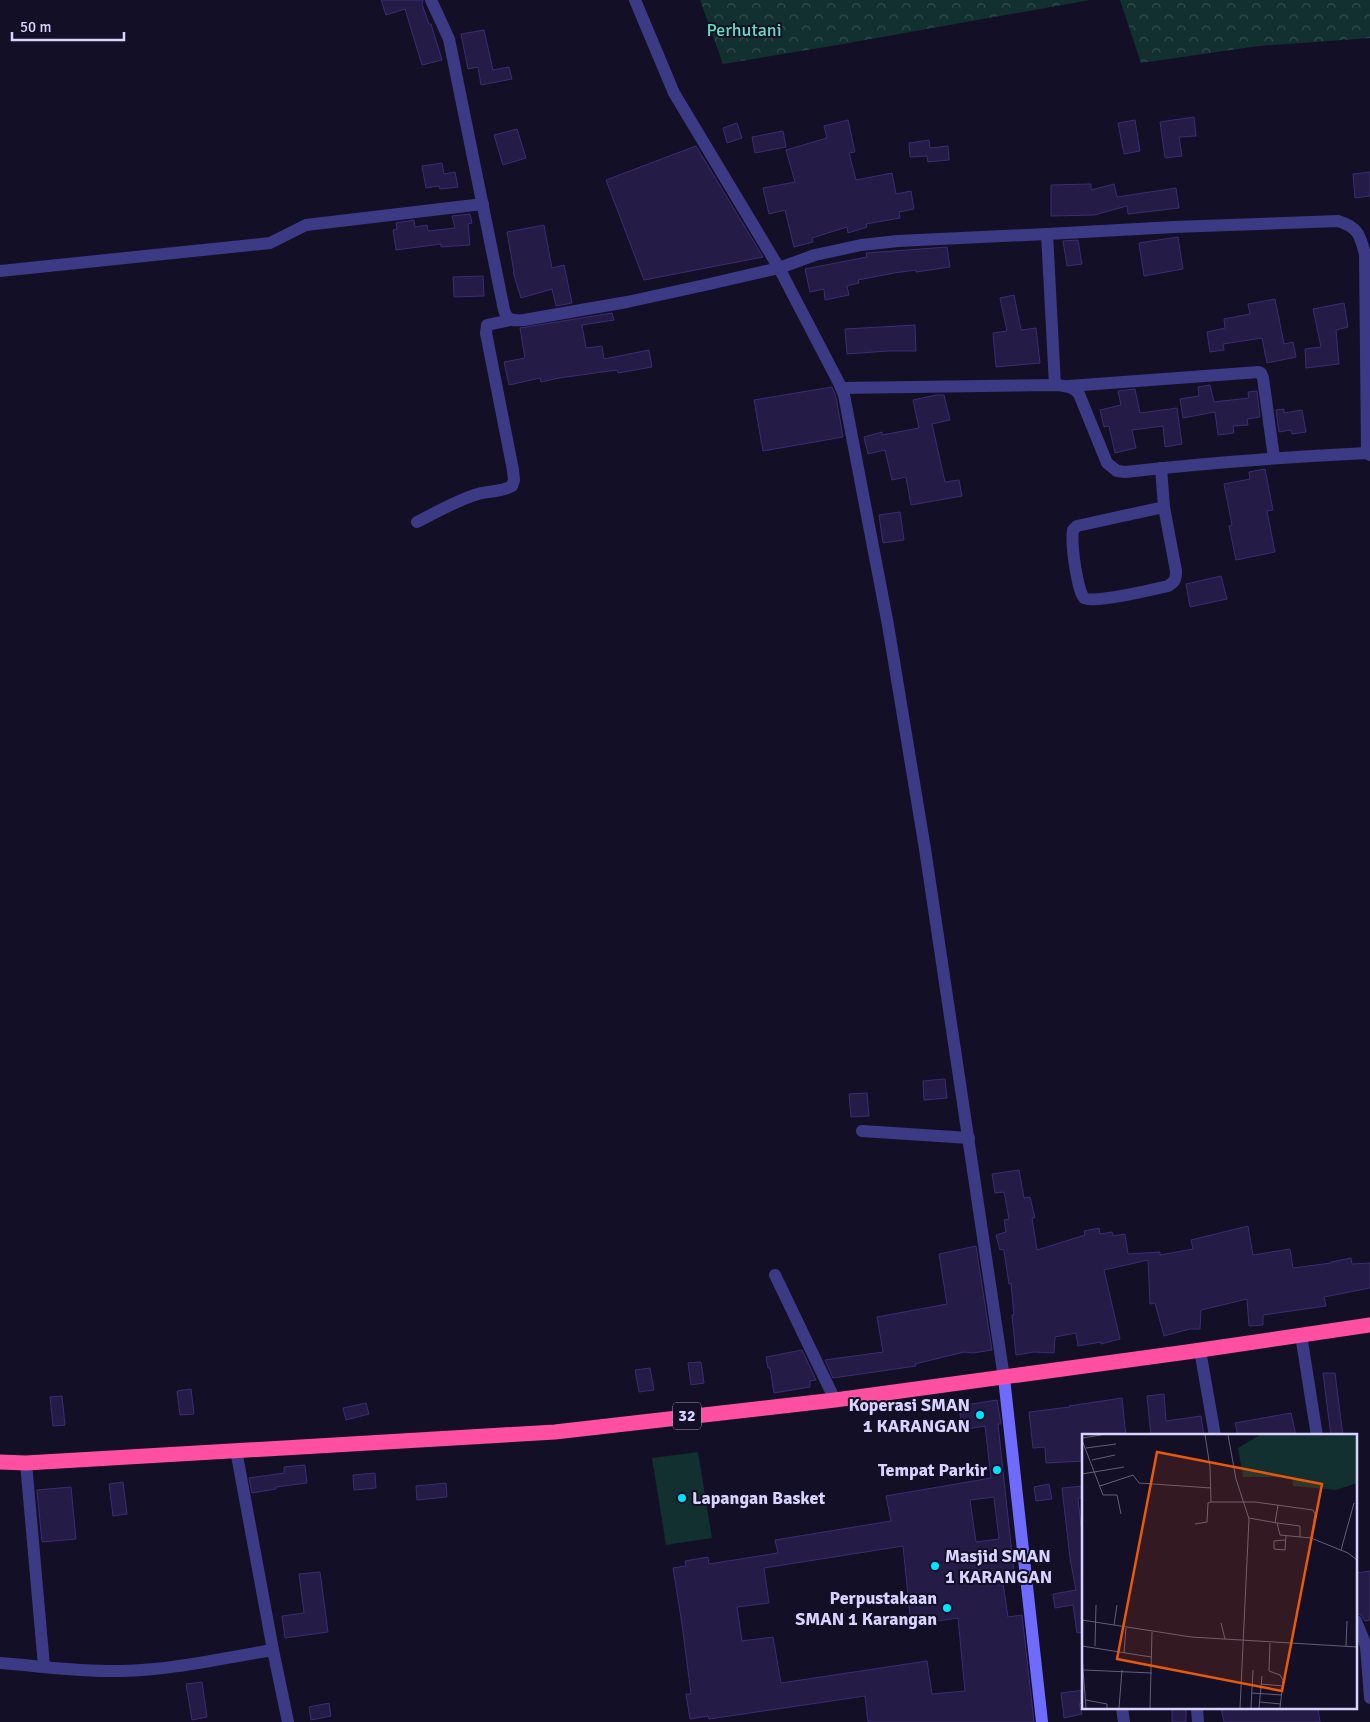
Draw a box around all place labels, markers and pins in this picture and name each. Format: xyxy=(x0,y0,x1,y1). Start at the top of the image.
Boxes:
place label: Koperasi SMAN 1 KARANGAN xyxy=(849,1394,970,1437)
marker: Koperasi SMAN 1 KARANGAN xyxy=(974,1409,986,1421)
place label: Tempat Parkir xyxy=(878,1459,988,1481)
marker: Tempat Parkir xyxy=(991,1464,1003,1476)
place label: Lapangan Basket xyxy=(692,1487,825,1509)
marker: Lapangan Basket xyxy=(676,1492,688,1504)
place label: Masjid SMAN 1 KARANGAN xyxy=(945,1545,1052,1588)
marker: Masjid SMAN 1 KARANGAN xyxy=(929,1560,941,1572)
place label: Perpustakaan SMAN 1 Karangan xyxy=(795,1587,937,1630)
marker: Perpustakaan SMAN 1 Karangan xyxy=(941,1602,953,1614)

